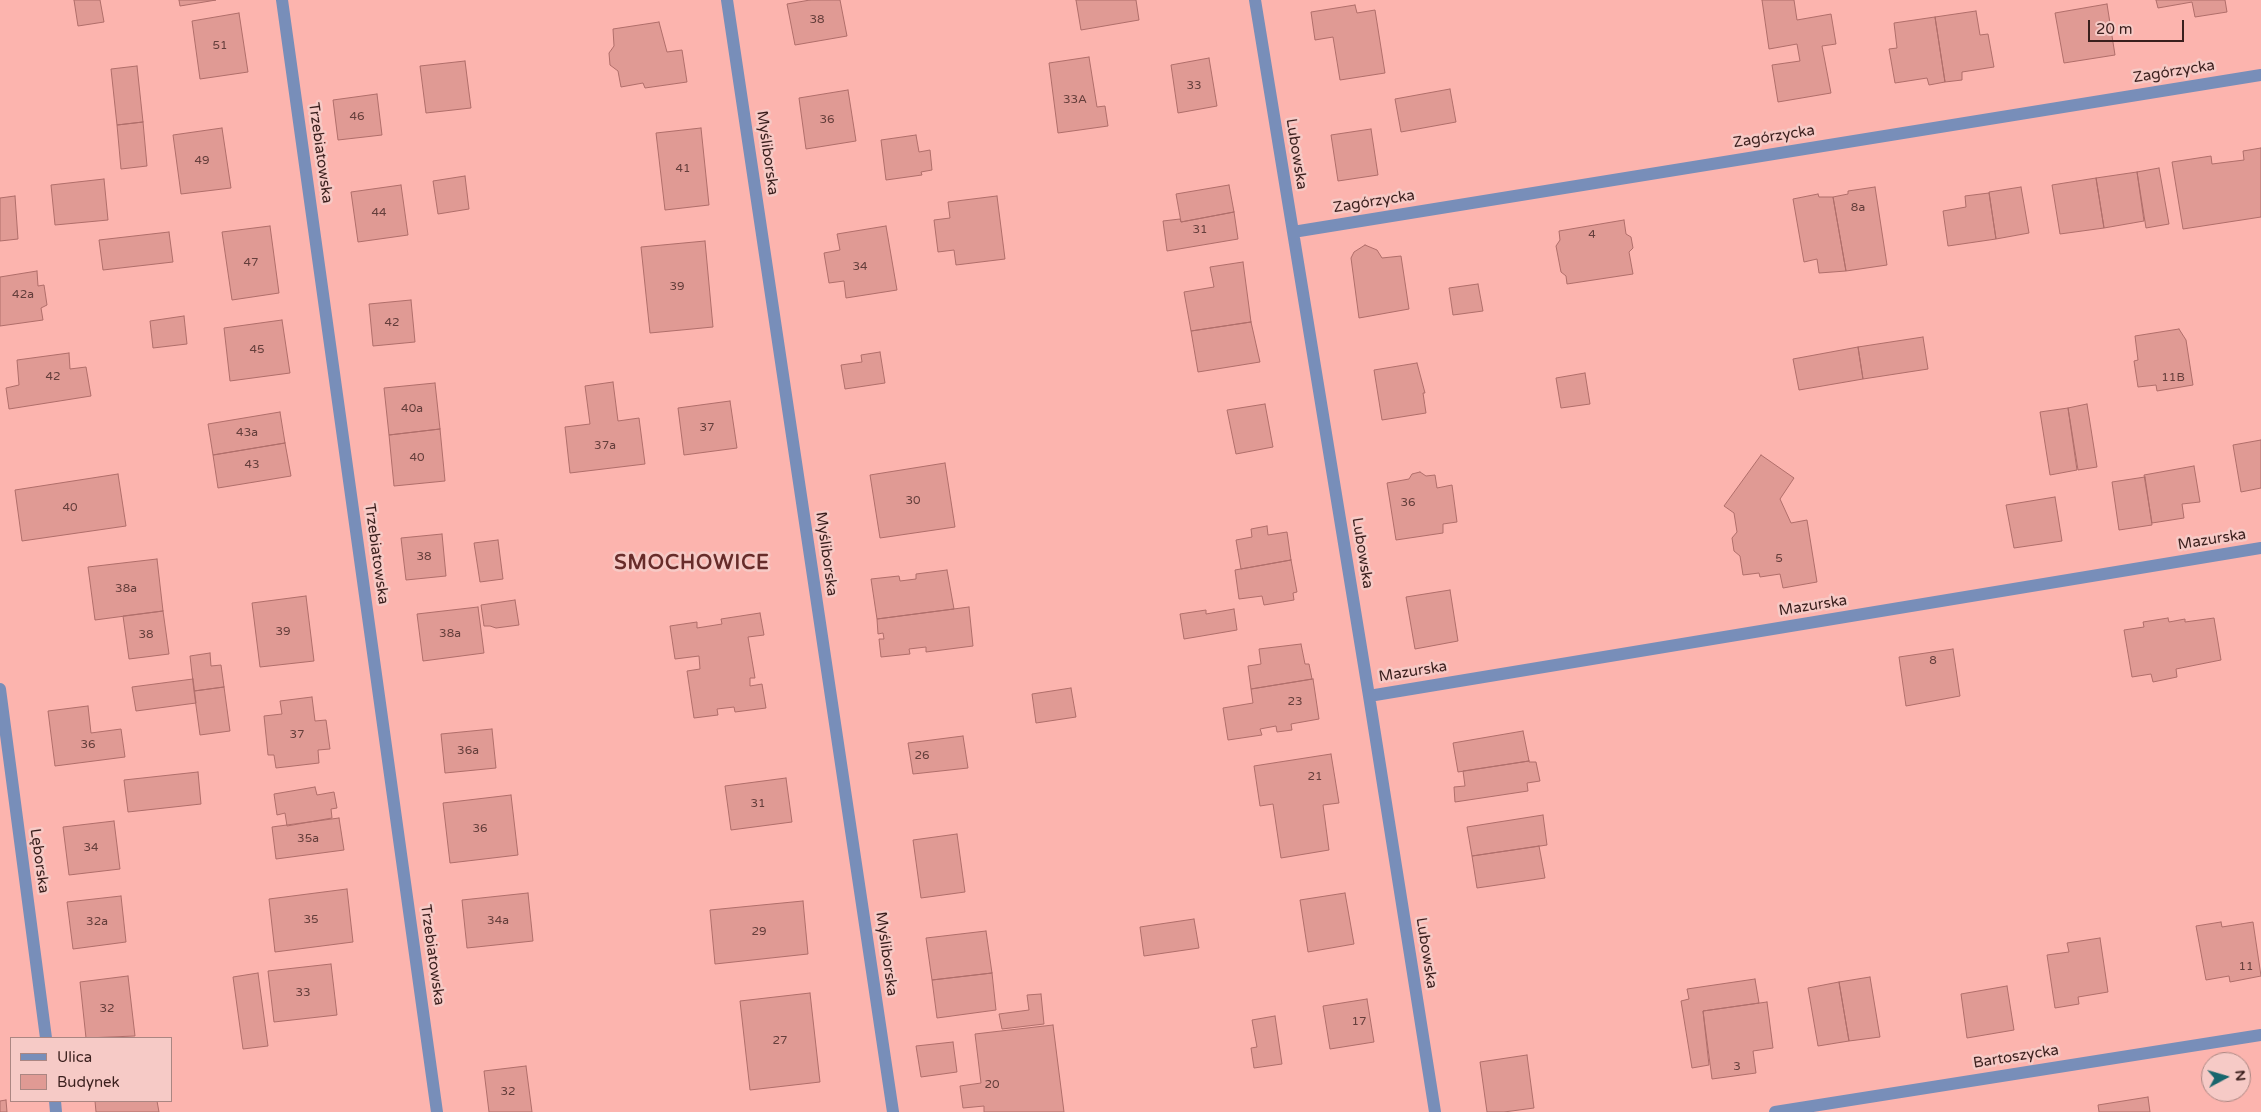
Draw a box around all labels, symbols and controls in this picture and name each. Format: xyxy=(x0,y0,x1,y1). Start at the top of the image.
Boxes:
scale bar xyxy=(2091,10,2187,42)
house number: 38 xyxy=(809,13,825,27)
text: 20 m xyxy=(2096,20,2133,38)
house number: 51 xyxy=(212,39,228,53)
street label: Zagórzycka xyxy=(2132,57,2216,87)
house number: 33 xyxy=(1186,79,1202,93)
house number: 33A xyxy=(1063,93,1087,107)
street label: Trzebiatowska xyxy=(304,101,336,205)
house number: 46 xyxy=(349,110,365,124)
street label: Myśliborska xyxy=(752,110,782,196)
house number: 36 xyxy=(819,113,835,127)
street label: Lubowska xyxy=(1281,117,1311,191)
street label: Zagórzycka xyxy=(1732,122,1816,152)
house number: 49 xyxy=(194,154,210,168)
house number: 41 xyxy=(675,162,691,176)
street label: Zagórzycka xyxy=(1332,187,1416,217)
house number: 8a xyxy=(1851,201,1865,215)
house number: 44 xyxy=(371,206,387,220)
house number: 31 xyxy=(1192,223,1208,237)
house number: 4 xyxy=(1588,228,1596,242)
house number: 47 xyxy=(243,256,259,270)
house number: 34 xyxy=(852,260,868,274)
house number: 39 xyxy=(669,280,685,294)
house number: 42a xyxy=(12,288,34,302)
house number: 42 xyxy=(384,316,400,330)
house number: 45 xyxy=(249,343,265,357)
house number: 42 xyxy=(45,370,61,384)
house number: 11B xyxy=(2161,371,2185,385)
house number: 40a xyxy=(401,402,423,416)
house number: 37 xyxy=(699,421,715,435)
house number: 43a xyxy=(236,426,258,440)
house number: 37a xyxy=(594,439,616,453)
house number: 40 xyxy=(409,451,425,465)
house number: 43 xyxy=(244,458,260,472)
house number: 30 xyxy=(905,494,921,508)
house number: 36 xyxy=(1400,496,1416,510)
house number: 40 xyxy=(62,501,78,515)
street label: Trzebiatowska xyxy=(360,502,392,606)
street label: Myśliborska xyxy=(811,511,841,597)
street label: Lubowska xyxy=(1347,516,1377,590)
street label: Mazurska xyxy=(2177,526,2247,554)
house number: 38 xyxy=(416,550,432,564)
district label: SMOCHOWICE xyxy=(613,552,771,576)
house number: 5 xyxy=(1775,552,1783,566)
house number: 38a xyxy=(115,582,137,596)
street label: Mazurska xyxy=(1778,592,1848,620)
house number: 39 xyxy=(275,625,291,639)
house number: 38a xyxy=(439,627,461,641)
house number: 38 xyxy=(138,628,154,642)
house number: 8 xyxy=(1929,654,1937,668)
street label: Mazurska xyxy=(1378,658,1448,686)
house number: 23 xyxy=(1287,695,1303,709)
house number: 37 xyxy=(289,728,305,742)
house number: 36 xyxy=(80,738,96,752)
house number: 36a xyxy=(457,744,479,758)
house number: 26 xyxy=(914,749,930,763)
house number: 21 xyxy=(1307,770,1323,784)
house number: 31 xyxy=(750,797,766,811)
house number: 36 xyxy=(472,822,488,836)
street label: Lęborska xyxy=(26,828,52,894)
house number: 35a xyxy=(297,832,319,846)
house number: 34 xyxy=(83,841,99,855)
street label: Trzebiatowska xyxy=(416,903,448,1007)
street label: Myśliborska xyxy=(871,911,901,997)
house number: 35 xyxy=(303,913,319,927)
house number: 34a xyxy=(487,914,509,928)
house number: 32a xyxy=(86,915,108,929)
street label: Lubowska xyxy=(1411,916,1441,990)
house number: 29 xyxy=(751,925,767,939)
house number: 11 xyxy=(2238,960,2254,974)
house number: 33 xyxy=(295,986,311,1000)
house number: 32 xyxy=(99,1002,115,1016)
house number: 17 xyxy=(1351,1015,1367,1029)
house number: 27 xyxy=(772,1034,788,1048)
legend xyxy=(10,1037,172,1102)
street label: Bartoszycka xyxy=(1972,1041,2060,1073)
text: Ulica xyxy=(57,1048,92,1066)
north arrow xyxy=(2201,1052,2251,1102)
house number: 3 xyxy=(1733,1060,1741,1074)
text: N xyxy=(2231,1069,2249,1082)
text: Budynek xyxy=(57,1073,120,1091)
house number: 20 xyxy=(984,1078,1000,1092)
house number: 32 xyxy=(500,1085,516,1099)

